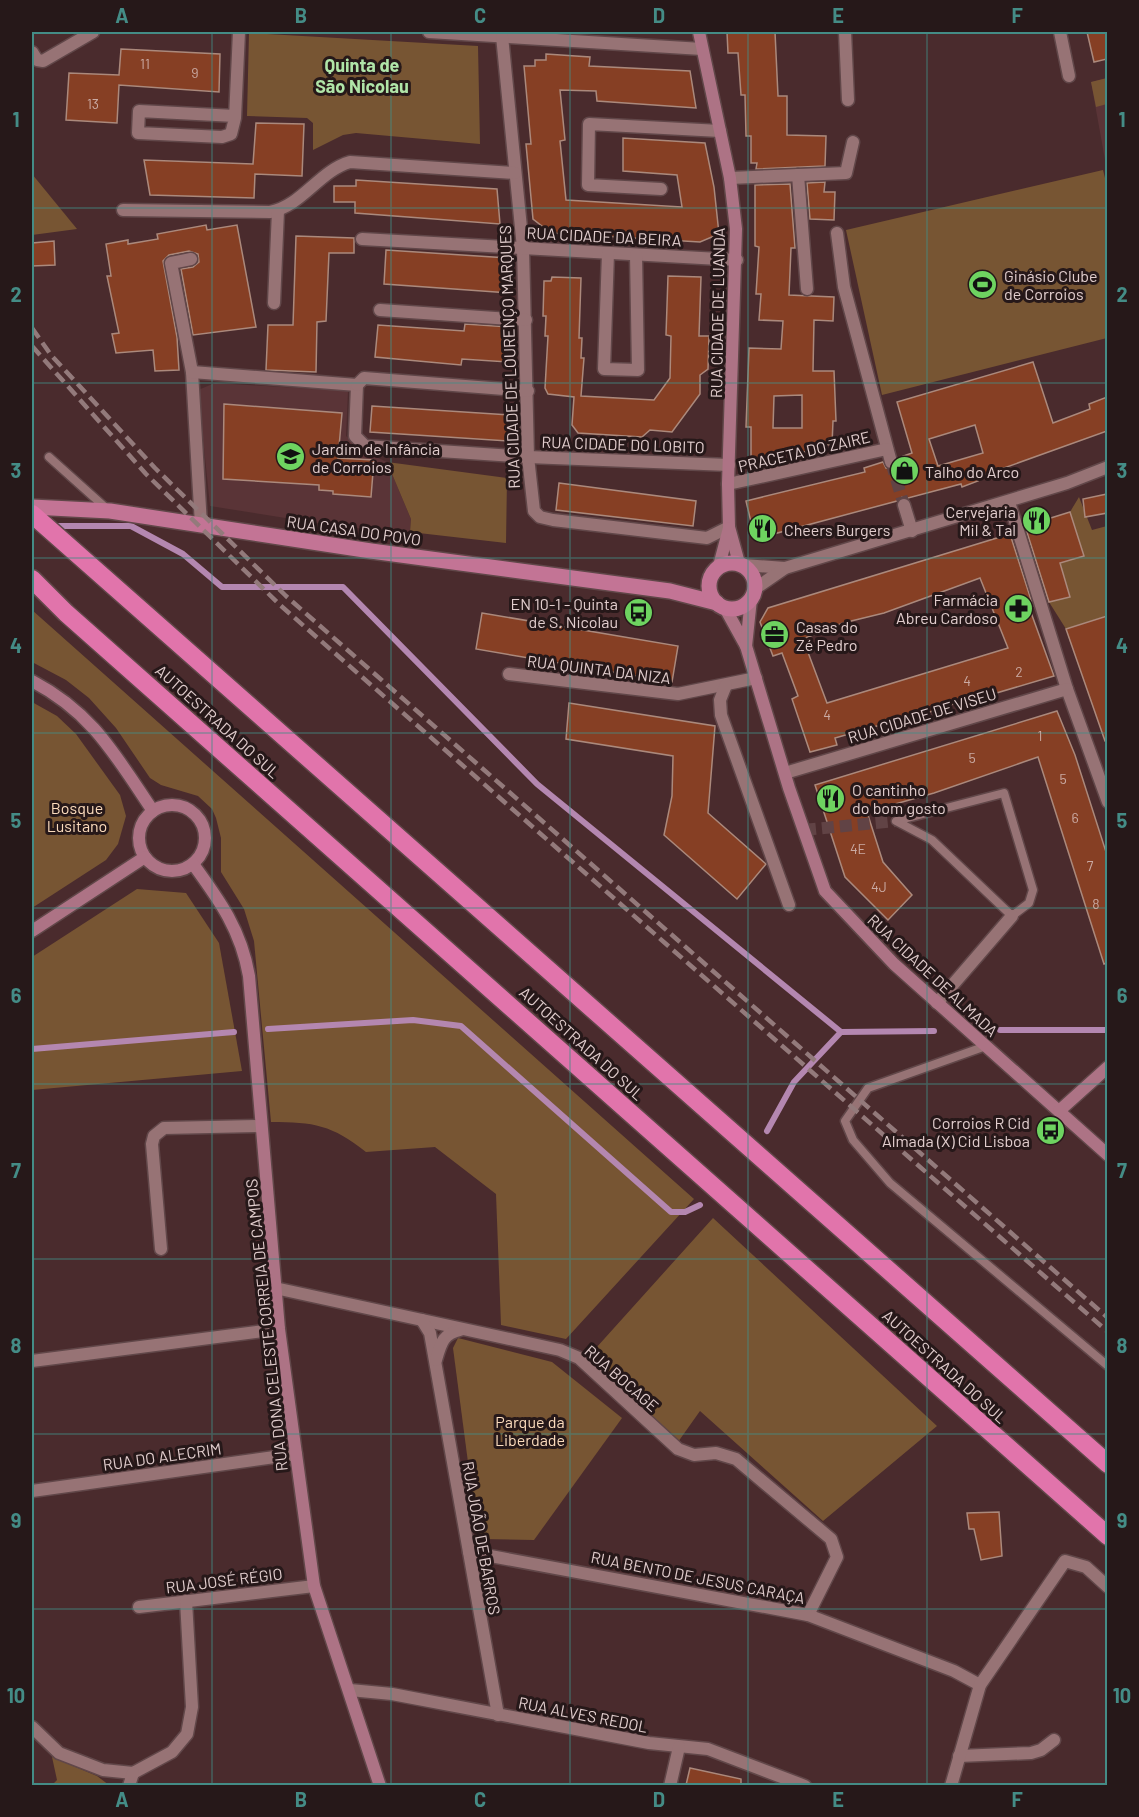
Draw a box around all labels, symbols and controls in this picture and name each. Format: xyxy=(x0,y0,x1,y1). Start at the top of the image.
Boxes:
text: A xyxy=(115,3,129,27)
text: B xyxy=(295,3,307,27)
text: C xyxy=(474,3,486,27)
text: D xyxy=(653,3,665,27)
text: E xyxy=(832,3,844,27)
text: F xyxy=(1011,3,1023,27)
district label: Quinta de São Nicolau xyxy=(315,54,409,97)
house number: 11 xyxy=(140,55,150,72)
house number: 9 xyxy=(191,64,199,81)
house number: 13 xyxy=(87,95,99,112)
text: 1 xyxy=(12,107,20,131)
text: 1 xyxy=(1118,107,1126,131)
street label: RUA CIDADE DA BEIRA xyxy=(526,222,682,250)
street label: RUA CIDADE DE LOURENÇO MARQUES xyxy=(495,225,523,489)
street label: RUA CIDADE DE LUANDA xyxy=(706,227,728,398)
place label: Ginásio Clube de Corroios xyxy=(1004,266,1098,303)
sports icon: Ginásio Clube de Corroios xyxy=(967,268,999,300)
text: 2 xyxy=(10,282,22,306)
text: 2 xyxy=(1116,282,1128,306)
street label: PRACETA DO ZAIRE xyxy=(736,427,872,475)
street label: RUA CIDADE DO LOBITO xyxy=(541,432,705,456)
place label: Jardim de Infância de Corroios xyxy=(312,439,440,476)
school or university icon: Jardim de Infância de Corroios xyxy=(275,441,307,473)
shop icon: Talho do Arco xyxy=(888,455,920,487)
text: 3 xyxy=(11,458,21,482)
text: 3 xyxy=(1117,458,1127,482)
place label: Talho do Arco xyxy=(925,462,1019,481)
place label: Cervejaria Mil & Tal xyxy=(945,502,1016,539)
restaurant icon: Cervejaria Mil & Tal xyxy=(1021,504,1053,536)
street label: RUA CASA DO POVO xyxy=(286,511,422,549)
restaurant icon: Cheers Burgers xyxy=(747,513,779,545)
place label: Cheers Burgers xyxy=(784,520,891,539)
place label: Farmácia Abreu Cardoso xyxy=(896,590,998,627)
pharmacy icon: Farmácia Abreu Cardoso xyxy=(1003,592,1035,624)
place label: EN 10-1 - Quinta de S. Nicolau xyxy=(511,594,618,631)
bus stop icon: EN 10-1 - Quinta de S. Nicolau xyxy=(623,596,655,628)
place label: Casas do Zé Pedro xyxy=(796,617,858,654)
office icon: Casas do Zé Pedro xyxy=(759,619,791,651)
text: 4 xyxy=(10,633,22,657)
text: 4 xyxy=(1116,633,1128,657)
street label: RUA QUINTA DA NIZA xyxy=(526,651,672,687)
street label: AUTOESTRADA DO SUL xyxy=(152,660,284,782)
house number: 2 xyxy=(1015,663,1023,680)
house number: 4 xyxy=(963,672,971,689)
street label: RUA CIDADE DE VISEU xyxy=(845,683,999,747)
house number: 4 xyxy=(823,706,831,723)
house number: 1 xyxy=(1038,727,1042,744)
house number: 5 xyxy=(968,749,976,766)
house number: 5 xyxy=(1059,770,1067,787)
place label: O cantinho do bom gosto xyxy=(852,780,946,817)
restaurant icon: O cantinho do bom gosto xyxy=(815,782,847,814)
park label: Bosque Lusitano xyxy=(47,798,107,835)
text: 5 xyxy=(11,808,22,832)
text: 5 xyxy=(1117,808,1128,832)
house number: 6 xyxy=(1071,809,1079,826)
house number: 4E xyxy=(850,840,866,857)
house number: 7 xyxy=(1087,857,1094,874)
house number: 4J xyxy=(871,878,887,895)
house number: 8 xyxy=(1092,895,1100,912)
street label: RUA CIDADE DE ALMADA xyxy=(864,910,1002,1040)
street label: AUTOESTRADA DO SUL xyxy=(516,982,648,1104)
text: 6 xyxy=(11,983,22,1007)
text: 6 xyxy=(1117,983,1128,1007)
place label: Corroios R Cid Almada (X) Cid Lisboa xyxy=(882,1113,1030,1150)
bus stop icon: Corroios R Cid Almada (X) Cid Lisboa xyxy=(1035,1115,1067,1147)
text: 7 xyxy=(11,1158,21,1182)
text: 7 xyxy=(1117,1158,1127,1182)
street label: RUA DONA CELESTE CORREIA DE CAMPOS xyxy=(241,1178,291,1472)
street label: AUTOESTRADA DO SUL xyxy=(879,1305,1011,1427)
text: 8 xyxy=(11,1333,22,1357)
text: 8 xyxy=(1117,1333,1128,1357)
street label: RUA BOCAGE xyxy=(581,1341,663,1415)
park label: Parque da Liberdade xyxy=(495,1412,565,1449)
street label: RUA DO ALECRIM xyxy=(101,1438,223,1474)
street label: RUA JOÃO DE BARROS xyxy=(459,1460,505,1616)
text: 9 xyxy=(11,1508,21,1532)
text: 9 xyxy=(1117,1508,1127,1532)
street label: RUA BENTO DE JESUS CARAÇA xyxy=(589,1547,807,1607)
street label: RUA JOSÉ RÉGIO xyxy=(165,1563,283,1597)
text: 10 xyxy=(7,1683,25,1707)
text: 10 xyxy=(1113,1683,1131,1707)
street label: RUA ALVES REDOL xyxy=(517,1692,649,1736)
text: A xyxy=(115,1787,129,1811)
text: B xyxy=(295,1787,307,1811)
text: C xyxy=(474,1787,486,1811)
text: D xyxy=(653,1787,665,1811)
text: E xyxy=(832,1787,844,1811)
text: F xyxy=(1011,1787,1023,1811)

